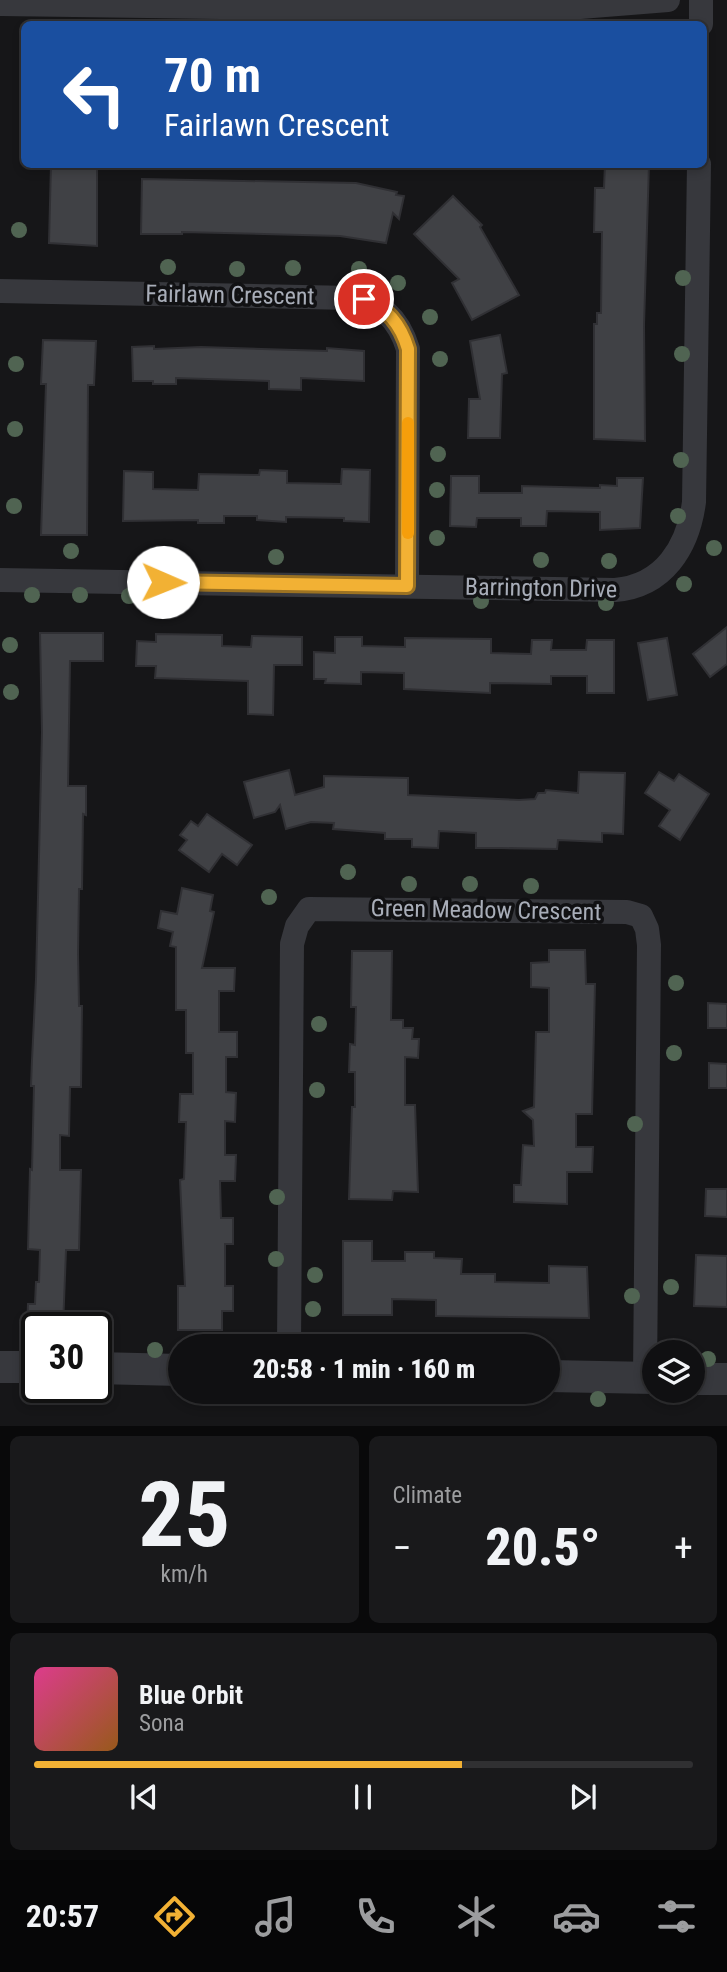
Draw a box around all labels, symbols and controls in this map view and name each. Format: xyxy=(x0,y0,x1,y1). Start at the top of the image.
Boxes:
text: 70 m xyxy=(164,47,261,104)
icon: left xyxy=(49,49,140,140)
text: Fairlawn Crescent xyxy=(164,106,390,144)
pin xyxy=(334,269,394,329)
street label: Fairlawn Crescent xyxy=(145,280,315,310)
icon: arrive xyxy=(345,280,383,318)
position arrow xyxy=(126,545,200,619)
street label: Barrington Drive xyxy=(465,573,617,603)
street label: Green Meadow Crescent xyxy=(370,894,602,926)
speed limit sign: 30 xyxy=(21,1312,112,1403)
map controls xyxy=(642,1340,705,1403)
button: layers xyxy=(642,1340,705,1403)
text: 20:58 · 1 min · 160 m xyxy=(253,1354,475,1384)
text: 25 xyxy=(138,1462,230,1568)
text: Climate xyxy=(393,1482,462,1509)
text: 20.5° xyxy=(485,1517,600,1578)
text: − xyxy=(393,1526,412,1570)
text: + xyxy=(674,1526,693,1570)
text: km/h xyxy=(161,1561,208,1588)
text: Blue Orbit xyxy=(139,1680,243,1710)
text: Sona xyxy=(139,1710,185,1737)
icon: previous xyxy=(125,1778,163,1816)
icon: pause xyxy=(344,1778,382,1816)
icon: next xyxy=(564,1778,602,1816)
icon: directions xyxy=(150,1892,199,1941)
icon: music xyxy=(251,1892,300,1941)
icon: phone xyxy=(351,1892,400,1941)
icon: climate xyxy=(452,1892,501,1941)
icon: car xyxy=(552,1892,601,1941)
icon: filters xyxy=(652,1892,701,1941)
text: 20:57 xyxy=(26,1897,99,1935)

